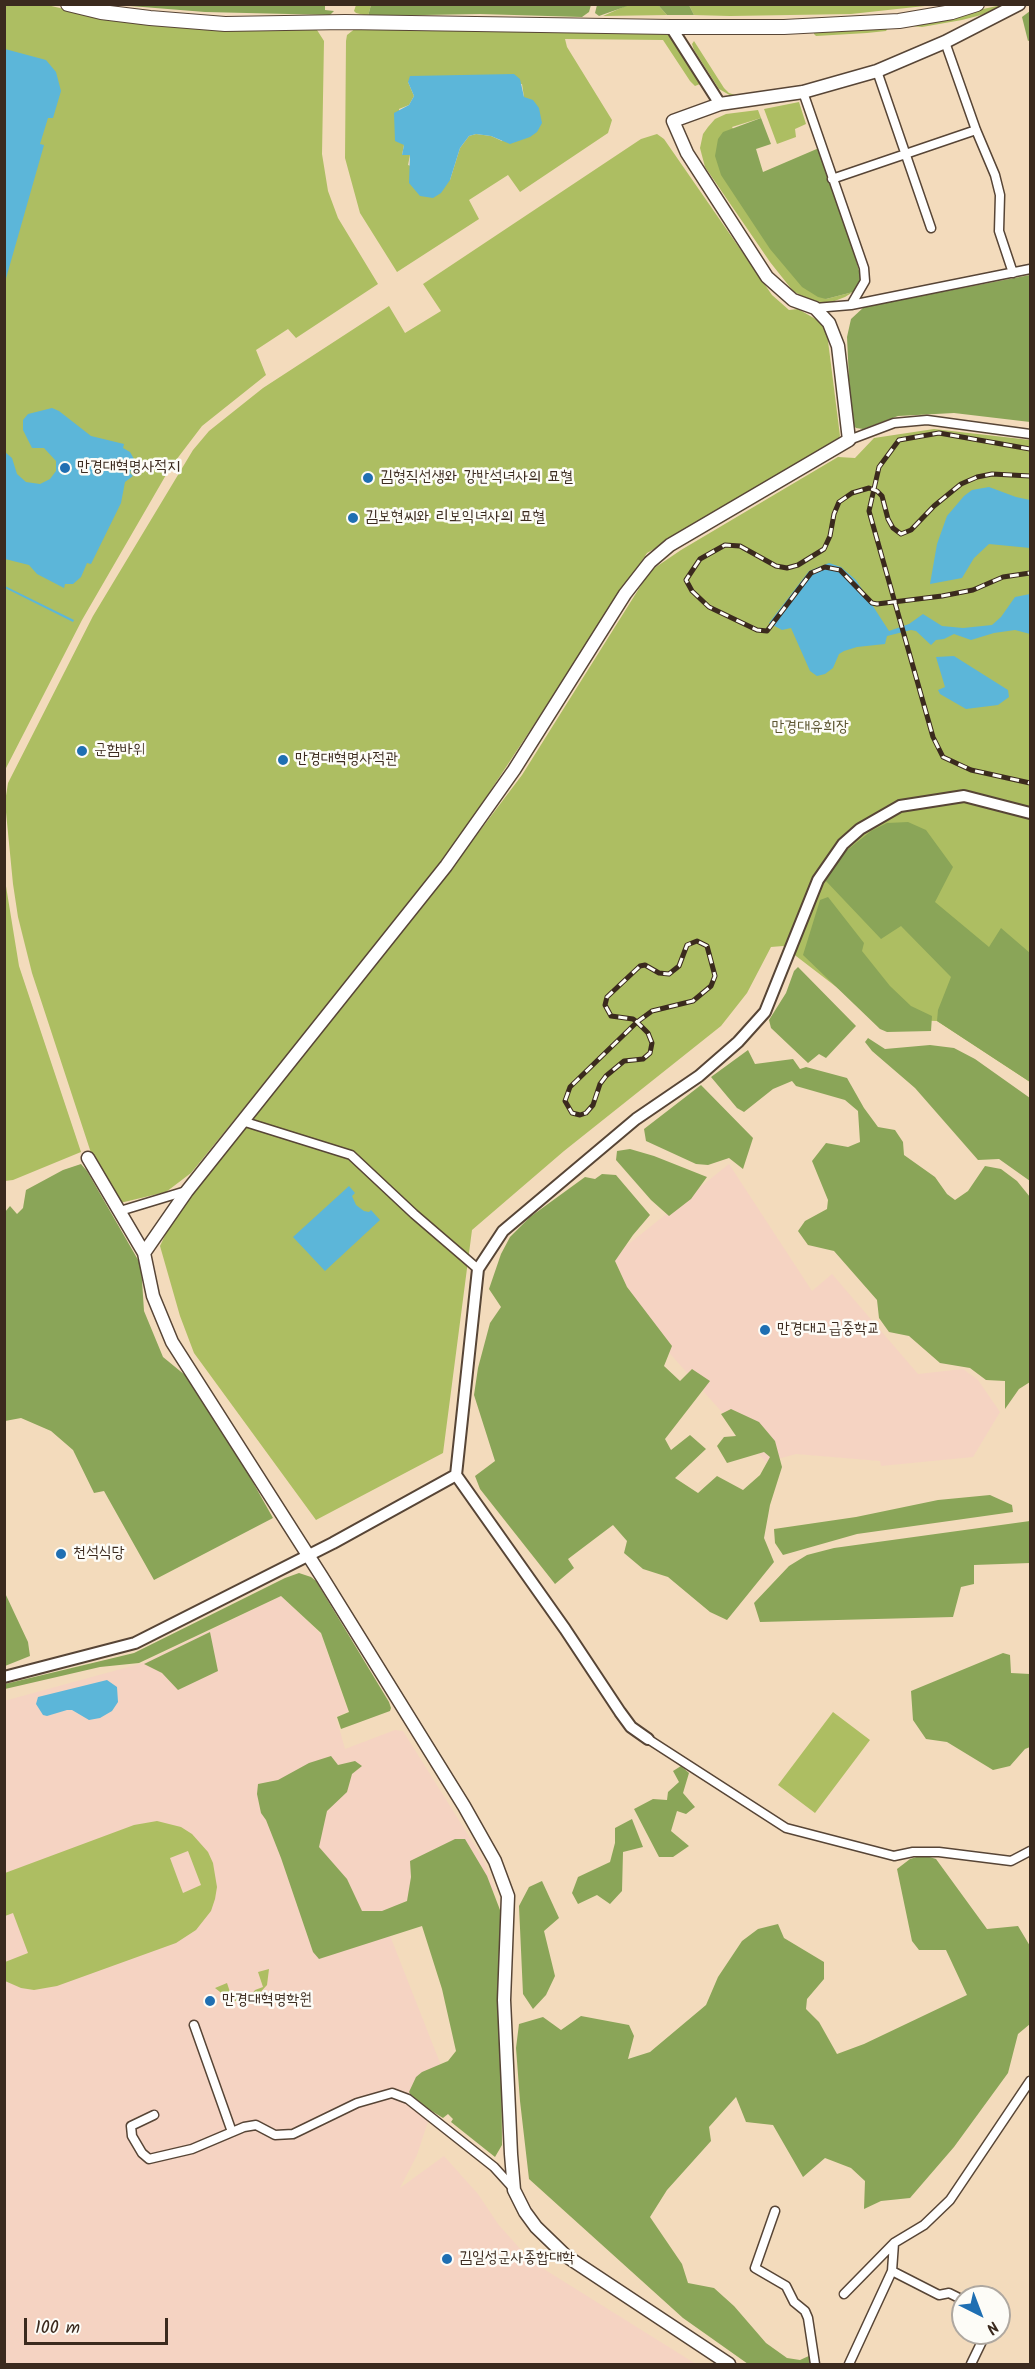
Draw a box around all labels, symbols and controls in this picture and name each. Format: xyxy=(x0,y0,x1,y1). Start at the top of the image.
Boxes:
place label: 만경대혁명사적지 xyxy=(77,458,180,478)
marker: 만경대혁명사적지 xyxy=(58,461,72,475)
place label: 김형직선생와 강반석녀사의 묘혈 xyxy=(380,468,573,488)
marker: 김형직선생와 강반석녀사의 묘혈 xyxy=(361,471,375,485)
place label: 김보현씨와 리보익녀사의 묘혈 xyxy=(365,508,545,528)
marker: 김보현씨와 리보익녀사의 묘혈 xyxy=(346,511,360,525)
park label: 만경대유희장 xyxy=(771,718,849,738)
place label: 군함바위 xyxy=(94,741,146,761)
marker: 군함바위 xyxy=(75,744,89,758)
place label: 만경대혁명사적관 xyxy=(295,750,398,770)
marker: 만경대혁명사적관 xyxy=(276,753,290,767)
place label: 만경대고급중학교 xyxy=(777,1320,880,1340)
marker: 만경대고급중학교 xyxy=(758,1323,772,1337)
place label: 천석식당 xyxy=(73,1544,124,1564)
marker: 천석식당 xyxy=(54,1547,68,1561)
place label: 만경대혁명학원 xyxy=(222,1991,312,2011)
marker: 만경대혁명학원 xyxy=(203,1994,217,2008)
place label: 김일성군사종합대학 xyxy=(459,2249,575,2269)
marker: 김일성군사종합대학 xyxy=(440,2252,454,2266)
north arrow xyxy=(951,2285,1011,2345)
scale bar xyxy=(27,2306,171,2344)
text: 100 m xyxy=(35,2314,80,2343)
text: N xyxy=(980,2315,1004,2340)

